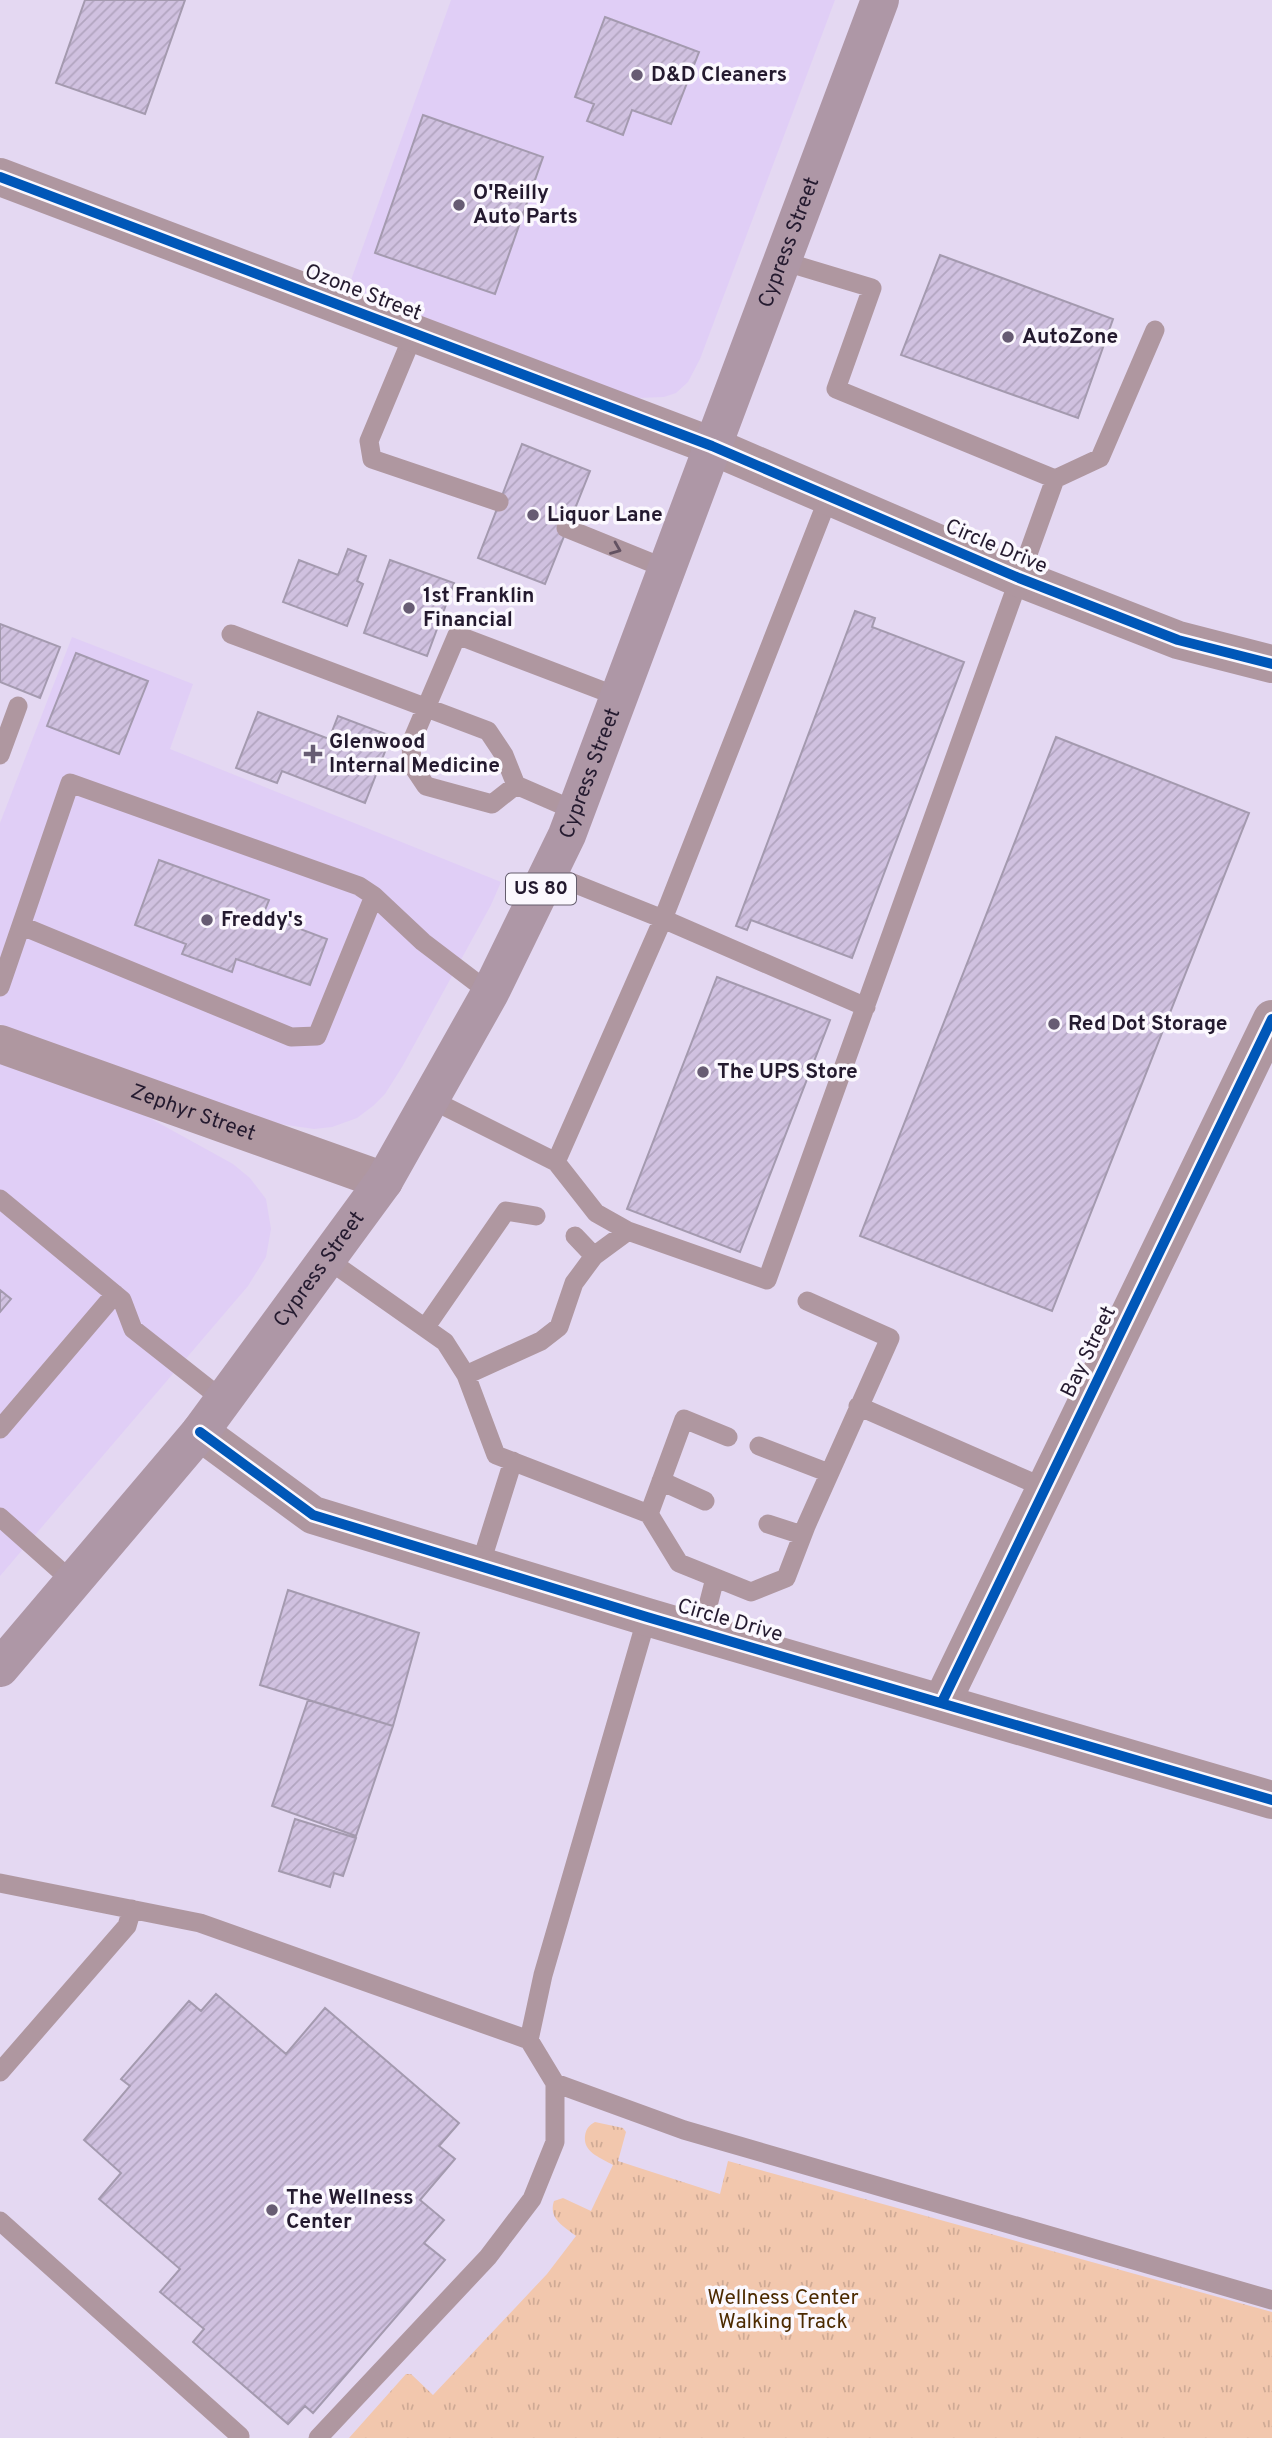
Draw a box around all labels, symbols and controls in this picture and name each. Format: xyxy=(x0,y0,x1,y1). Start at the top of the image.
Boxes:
place label: D&D Cleaners xyxy=(651,62,787,89)
marker: D&D Cleaners xyxy=(629,67,645,83)
street label: Cypress Street xyxy=(752,173,826,312)
place label: O'Reilly Auto Parts xyxy=(473,180,578,231)
marker: O'Reilly Auto Parts xyxy=(451,197,467,213)
street label: Ozone Street xyxy=(301,258,425,328)
place label: AutoZone xyxy=(1022,324,1118,351)
marker: AutoZone xyxy=(1000,329,1016,345)
place label: Liquor Lane xyxy=(547,502,663,529)
marker: Liquor Lane xyxy=(525,507,541,523)
street label: Circle Drive xyxy=(941,513,1051,581)
one-way arrow xyxy=(610,540,622,554)
place label: 1st Franklin Financial xyxy=(423,583,534,634)
marker: 1st Franklin Financial xyxy=(401,600,417,616)
street label: Cypress Street xyxy=(553,704,627,843)
place label: Glenwood Internal Medicine xyxy=(329,729,500,780)
marker: Glenwood Internal Medicine xyxy=(303,744,323,764)
road number: US 80 xyxy=(506,874,576,904)
place label: Freddy's xyxy=(221,907,303,934)
marker: Freddy's xyxy=(199,912,215,928)
place label: Red Dot Storage xyxy=(1068,1011,1228,1038)
marker: Red Dot Storage xyxy=(1046,1016,1062,1032)
place label: The UPS Store xyxy=(717,1059,858,1086)
marker: The UPS Store xyxy=(695,1064,711,1080)
street label: Zephyr Street xyxy=(127,1078,259,1148)
street label: Cypress Street xyxy=(268,1206,371,1333)
street label: Bay Street xyxy=(1055,1302,1123,1402)
street label: Circle Drive xyxy=(674,1593,786,1649)
place label: The Wellness Center xyxy=(286,2185,414,2236)
marker: The Wellness Center xyxy=(264,2202,280,2218)
park label: Wellness Center Walking Track xyxy=(707,2285,859,2336)

